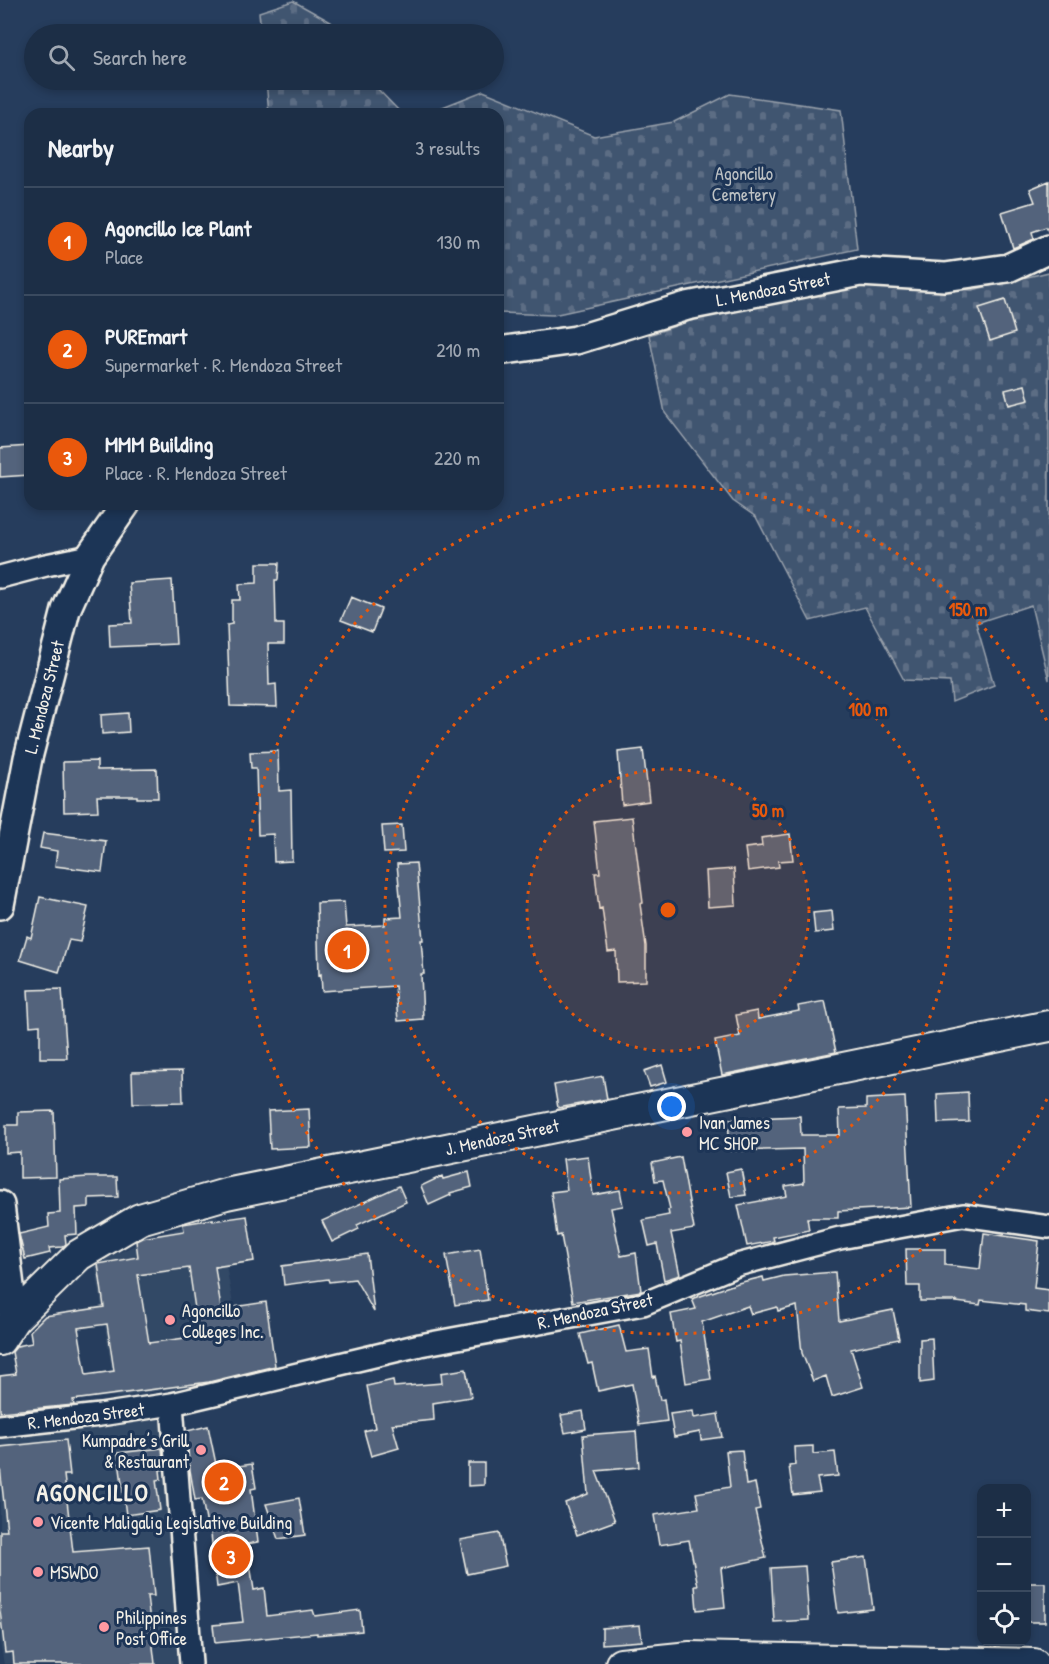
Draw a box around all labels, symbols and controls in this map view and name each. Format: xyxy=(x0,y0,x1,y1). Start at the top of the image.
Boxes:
search box xyxy=(24,24,504,90)
icon: search xyxy=(45,41,78,74)
text: Search here xyxy=(93,42,187,72)
text: Nearby xyxy=(48,130,114,165)
text: 3 results xyxy=(415,134,480,161)
park label: Agoncillo Cemetery xyxy=(712,161,777,207)
text: Agoncillo Ice Plant xyxy=(105,213,251,243)
text: 1 xyxy=(64,228,71,255)
text: 130 m xyxy=(437,228,480,255)
text: Place xyxy=(105,243,144,270)
street label: L. Mendoza Street xyxy=(714,266,833,312)
text: PUREmart xyxy=(105,321,187,351)
text: 2 xyxy=(63,336,72,363)
text: 210 m xyxy=(436,336,480,363)
text: Supermarket · R. Mendoza Street xyxy=(105,351,342,378)
text: MMM Building xyxy=(105,429,213,459)
text: 3 xyxy=(63,444,72,471)
text: 220 m xyxy=(434,444,480,471)
text: Place · R. Mendoza Street xyxy=(105,459,287,486)
text: 150 m xyxy=(949,597,987,622)
street label: L. Mendoza Street xyxy=(18,637,70,756)
text: 100 m xyxy=(848,697,888,722)
text: 50 m xyxy=(752,798,784,823)
centre of rings xyxy=(658,900,678,920)
pin: 1 xyxy=(328,928,366,972)
your location xyxy=(657,1092,686,1121)
place label: Ivan James MC SHOP xyxy=(699,1110,770,1156)
street label: J. Mendoza Street xyxy=(443,1113,562,1161)
marker: Ivan James MC SHOP xyxy=(680,1125,694,1139)
street label: R. Mendoza Street xyxy=(535,1286,656,1335)
place label: Agoncillo Colleges Inc. xyxy=(182,1298,264,1344)
marker: Agoncillo Colleges Inc. xyxy=(163,1313,177,1327)
street label: R. Mendoza Street xyxy=(26,1396,147,1436)
place label: Kumpadre’s Grill & Restaurant xyxy=(82,1428,190,1474)
marker: Kumpadre’s Grill & Restaurant xyxy=(194,1443,208,1457)
pin: 2 xyxy=(204,1460,244,1504)
district label: AGONCILLO xyxy=(37,1476,149,1508)
map controls xyxy=(977,1484,1031,1646)
button: + xyxy=(977,1484,1031,1538)
place label: Vicente Maligalig Legislative Building xyxy=(50,1510,292,1535)
marker: Vicente Maligalig Legislative Building xyxy=(31,1515,45,1529)
pin: 3 xyxy=(212,1534,250,1578)
button: − xyxy=(977,1538,1031,1592)
place label: MSWDO xyxy=(50,1560,99,1585)
marker: MSWDO xyxy=(31,1565,45,1579)
button: locate xyxy=(977,1592,1031,1646)
place label: Philippines Post Office xyxy=(116,1605,187,1651)
marker: Philippines Post Office xyxy=(97,1620,111,1634)

